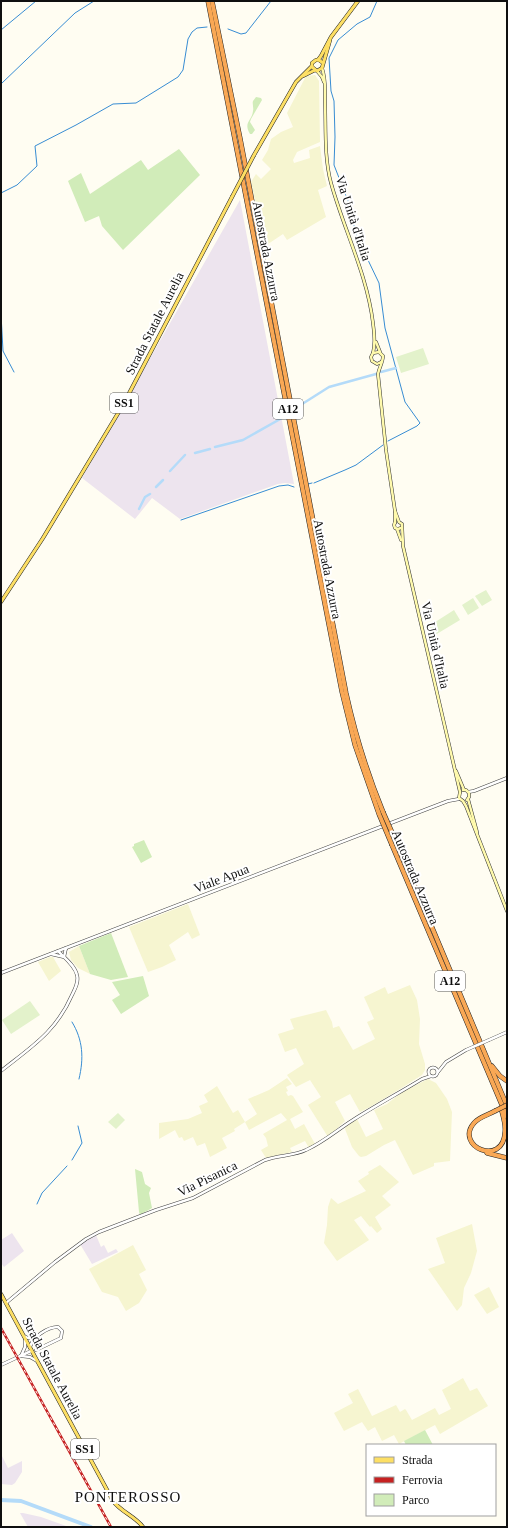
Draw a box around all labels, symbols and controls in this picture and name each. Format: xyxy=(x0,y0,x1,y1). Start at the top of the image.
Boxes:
street label: Via Unità d'Italia xyxy=(333,174,374,263)
street label: Autostrada Azzurra xyxy=(249,200,284,303)
street label: Strada Statale Aurelia xyxy=(122,269,187,377)
road number: SS1 xyxy=(110,393,138,413)
road number: A12 xyxy=(273,399,303,419)
street label: Autostrada Azzurra xyxy=(310,518,345,621)
street label: Via Unità d'Italia xyxy=(418,600,453,690)
street label: Autostrada Azzurra xyxy=(389,828,442,927)
street label: Viale Apua xyxy=(191,861,251,896)
road number: A12 xyxy=(435,971,465,991)
street label: Via Pisanica xyxy=(175,1157,240,1199)
street label: Strada Statale Aurelia xyxy=(19,1315,86,1422)
road number: SS1 xyxy=(71,1439,99,1459)
legend xyxy=(366,1444,496,1516)
text: Strada xyxy=(402,1453,433,1467)
text: Ferrovia xyxy=(402,1473,443,1487)
district label: PONTEROSSO xyxy=(75,1489,181,1505)
text: Parco xyxy=(402,1493,429,1507)

